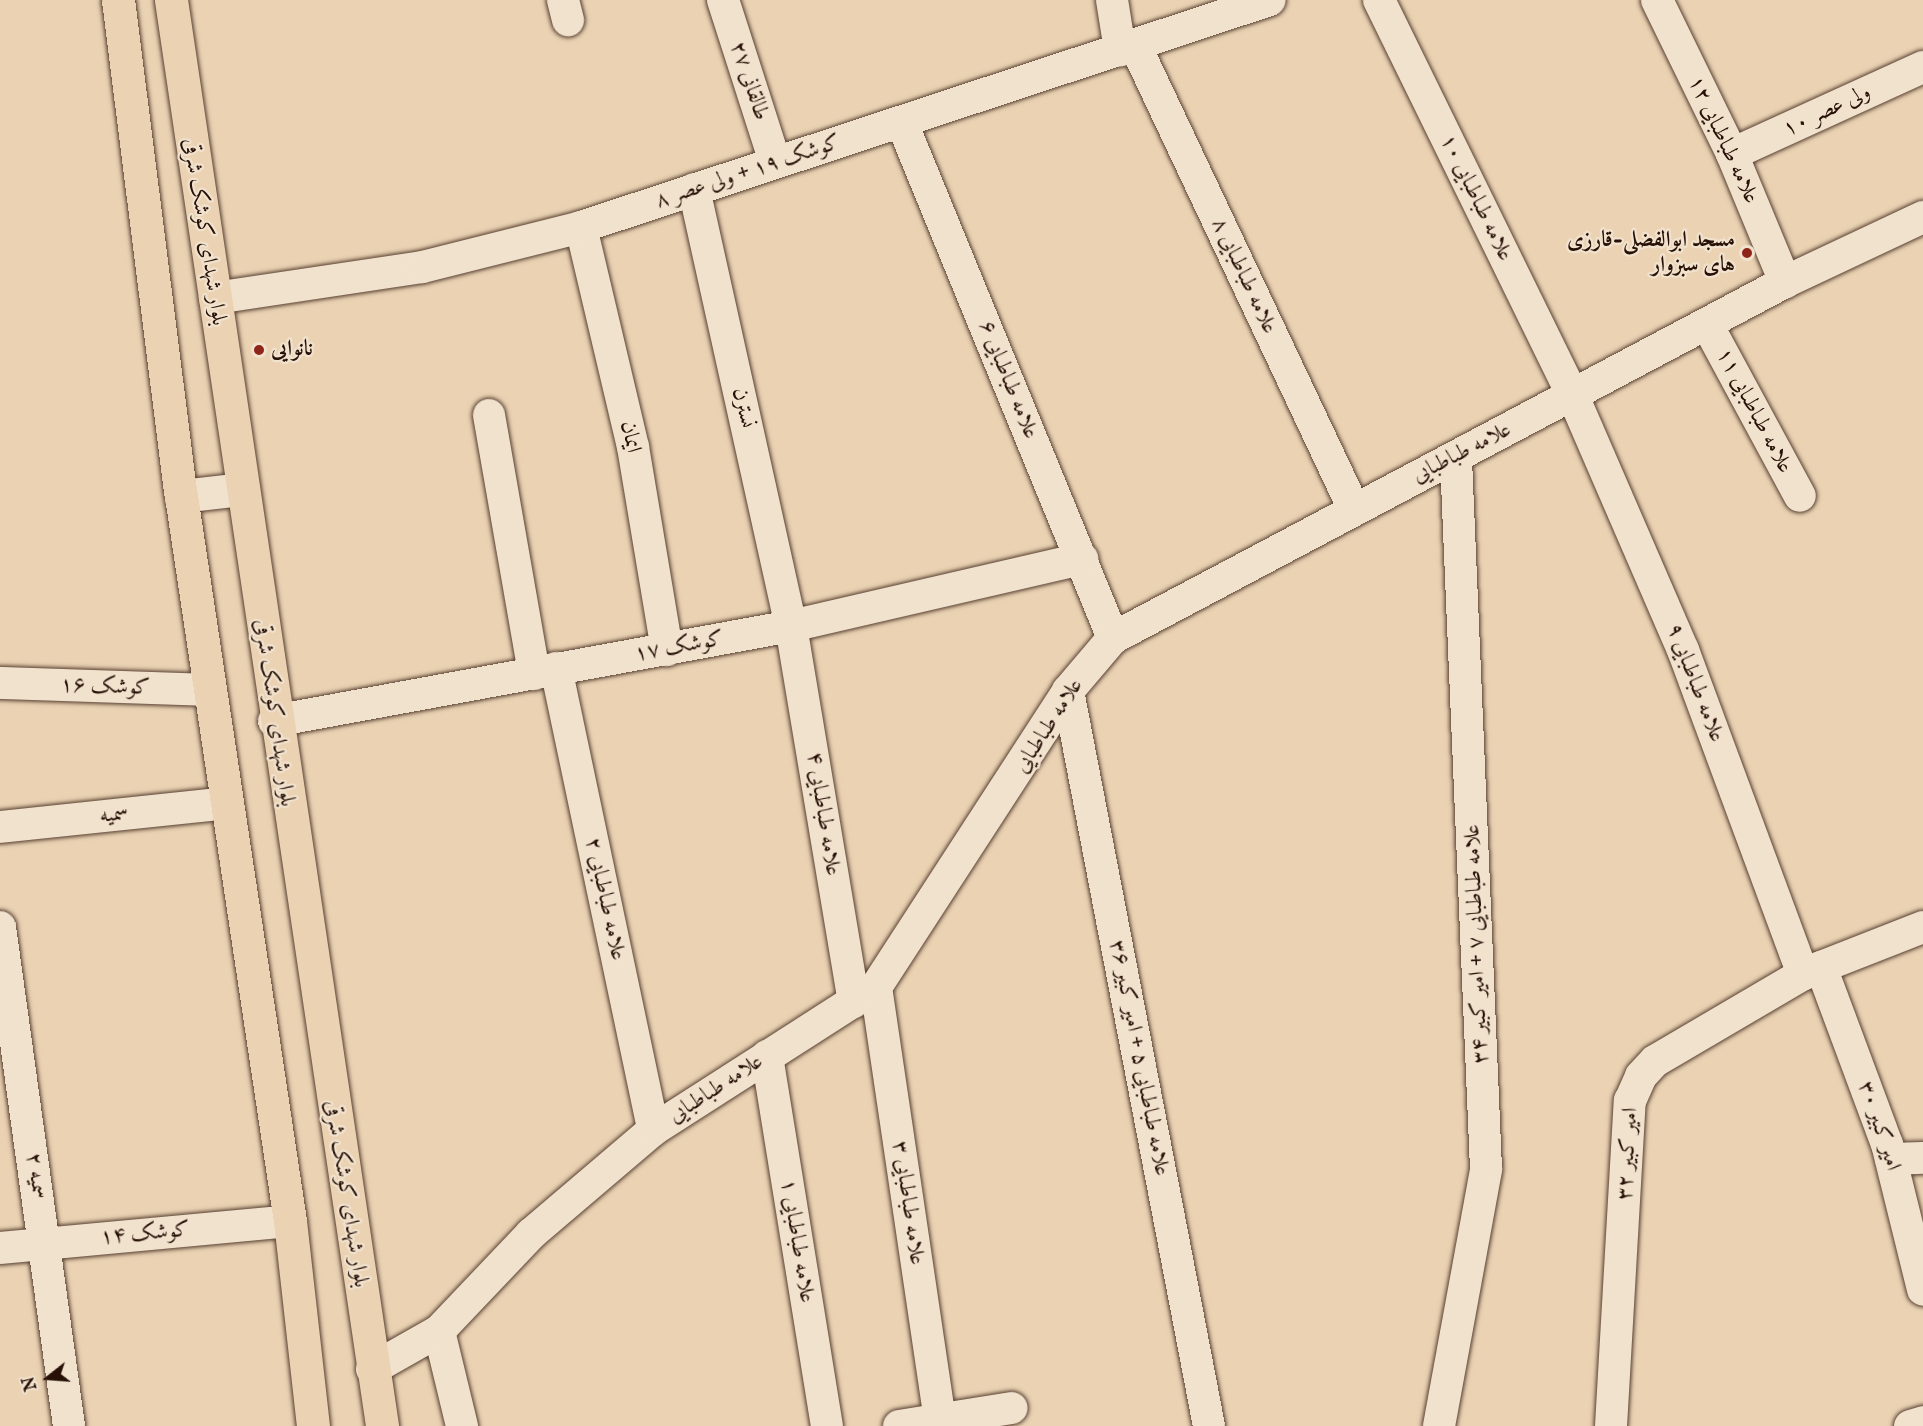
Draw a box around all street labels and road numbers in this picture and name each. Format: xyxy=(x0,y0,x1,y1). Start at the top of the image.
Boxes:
street label: طالقانی ۲۷ xyxy=(724,38,774,124)
street label: علامه طباطبایی ۱۲ xyxy=(1682,72,1764,208)
street label: ولی عصر ۱۰ xyxy=(1779,79,1875,143)
street label: کوشک ۱۹ + ولی عصر ۸ xyxy=(652,130,844,214)
street label: علامه طباطبایی ۱۰ xyxy=(1434,130,1518,266)
street label: بلوار شهدای کوشک شرقی xyxy=(176,136,232,328)
street label: علامه طباطبایی ۸ xyxy=(1206,214,1282,338)
street label: علامه طباطبایی ۶ xyxy=(972,317,1044,443)
street label: علامه طباطبایی ۱۱ xyxy=(1710,344,1798,478)
street label: نسترن xyxy=(726,385,760,431)
street label: علامه طباطبایی xyxy=(1408,417,1516,489)
street label: ایمان xyxy=(614,419,646,455)
street label: بلوار شهدای کوشک شرقی xyxy=(248,617,300,809)
street label: علامه طباطبایی ۹ xyxy=(1660,620,1730,746)
street label: کوشک ۱۷ xyxy=(632,626,726,668)
street label: کوشک ۱۶ xyxy=(60,672,150,702)
street label: علامه طباطبایی xyxy=(1009,674,1089,778)
street label: علامه طباطبایی ۴ xyxy=(800,750,846,878)
street label: سمیه xyxy=(98,800,130,830)
street label: علامه طباطبایی ۷ + امیر کبیر ۳۴ xyxy=(1460,824,1494,1064)
street label: علامه طباطبایی ۲ xyxy=(579,835,631,963)
street label: علامه طباطبایی ۵ + امیر کبیر ۳۶ xyxy=(1103,938,1175,1178)
street label: علامه طباطبایی xyxy=(664,1049,768,1129)
street label: امیر کبیر ۳۰ xyxy=(1852,1078,1906,1174)
street label: بلوار شهدای کوشک شرقی xyxy=(318,1098,374,1290)
street label: امیر کبیر ۳۲ xyxy=(1612,1107,1644,1201)
street label: علامه طباطبایی ۳ xyxy=(886,1139,930,1267)
street label: سمیه ۲ xyxy=(20,1151,52,1201)
street label: علامه طباطبایی ۱ xyxy=(774,1177,820,1305)
street label: کوشک ۱۴ xyxy=(99,1217,191,1251)

